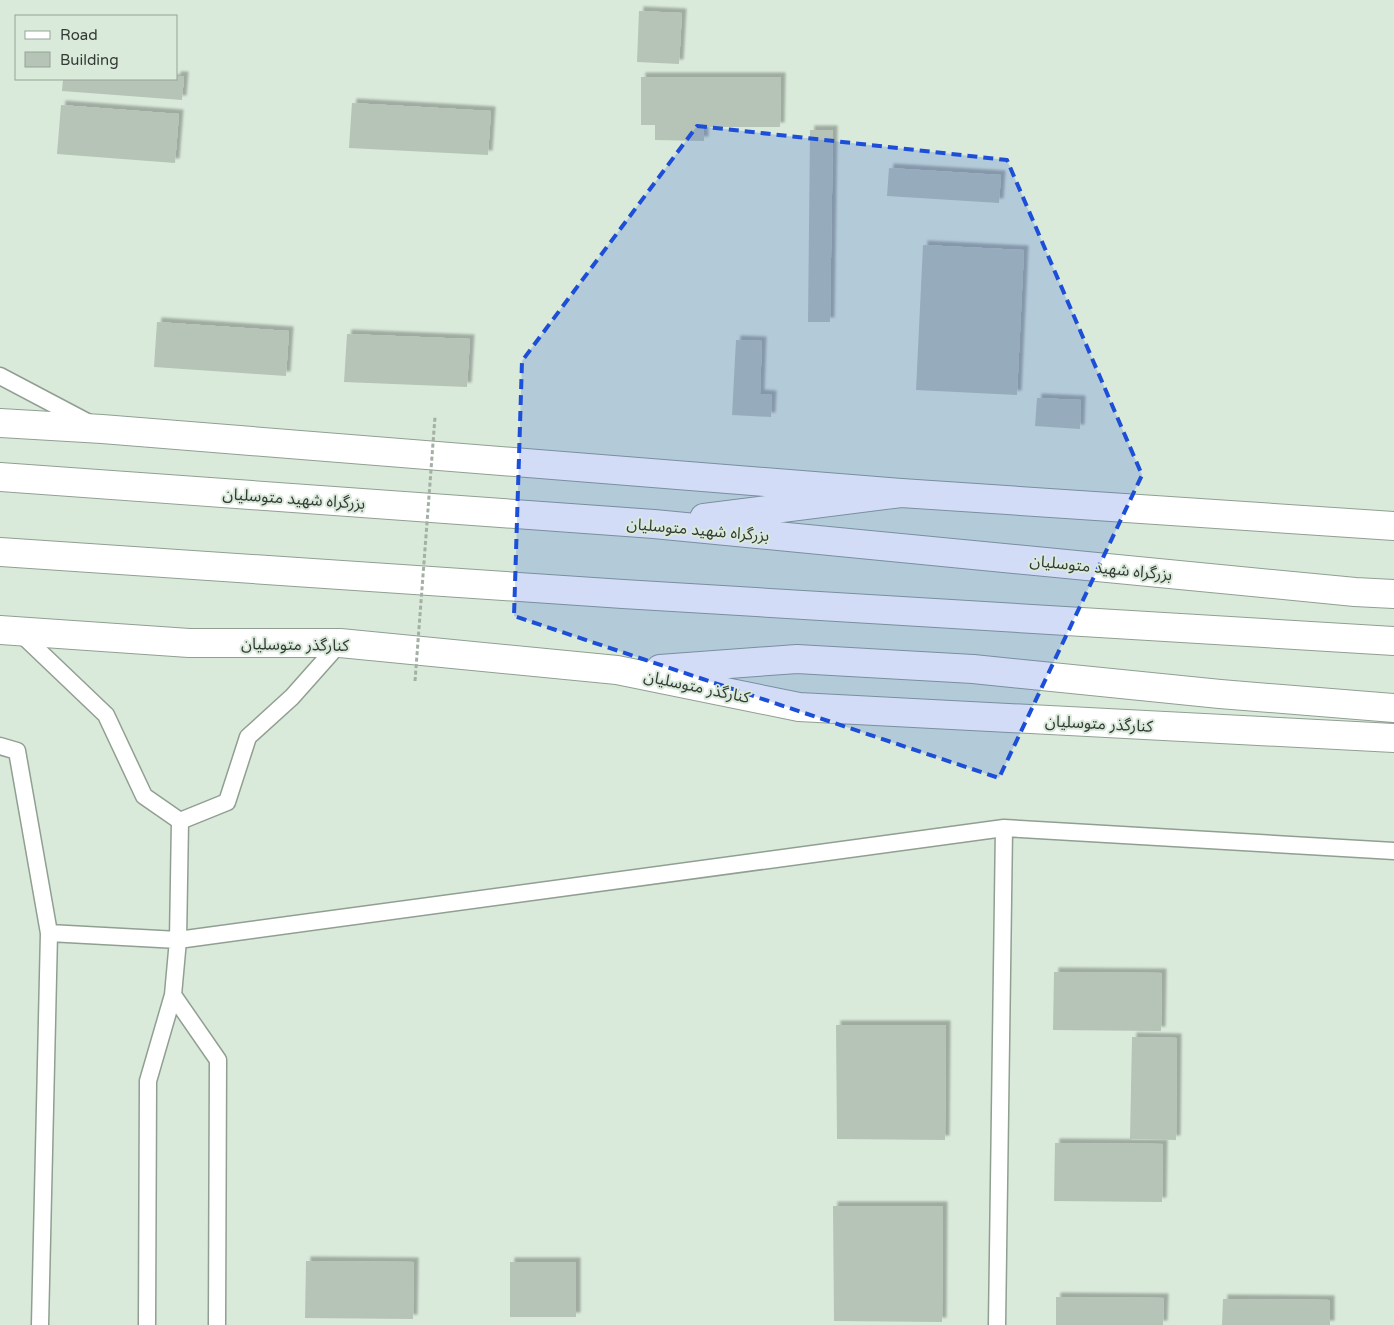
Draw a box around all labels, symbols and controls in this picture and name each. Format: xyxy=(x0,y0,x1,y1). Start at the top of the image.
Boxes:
legend xyxy=(15,15,178,80)
text: Road xyxy=(60,26,98,44)
text: Building xyxy=(60,51,119,69)
street label: بزرگراه شهید متوسلیان xyxy=(222,484,366,514)
street label: بزرگراه شهید متوسلیان xyxy=(626,514,770,546)
street label: بزرگراه شهید متوسلیان xyxy=(1029,551,1173,585)
street label: کنارگذر متوسلیان xyxy=(241,634,350,656)
street label: کنارگذر متوسلیان xyxy=(642,666,752,708)
street label: کنارگذر متوسلیان xyxy=(1045,711,1154,737)

